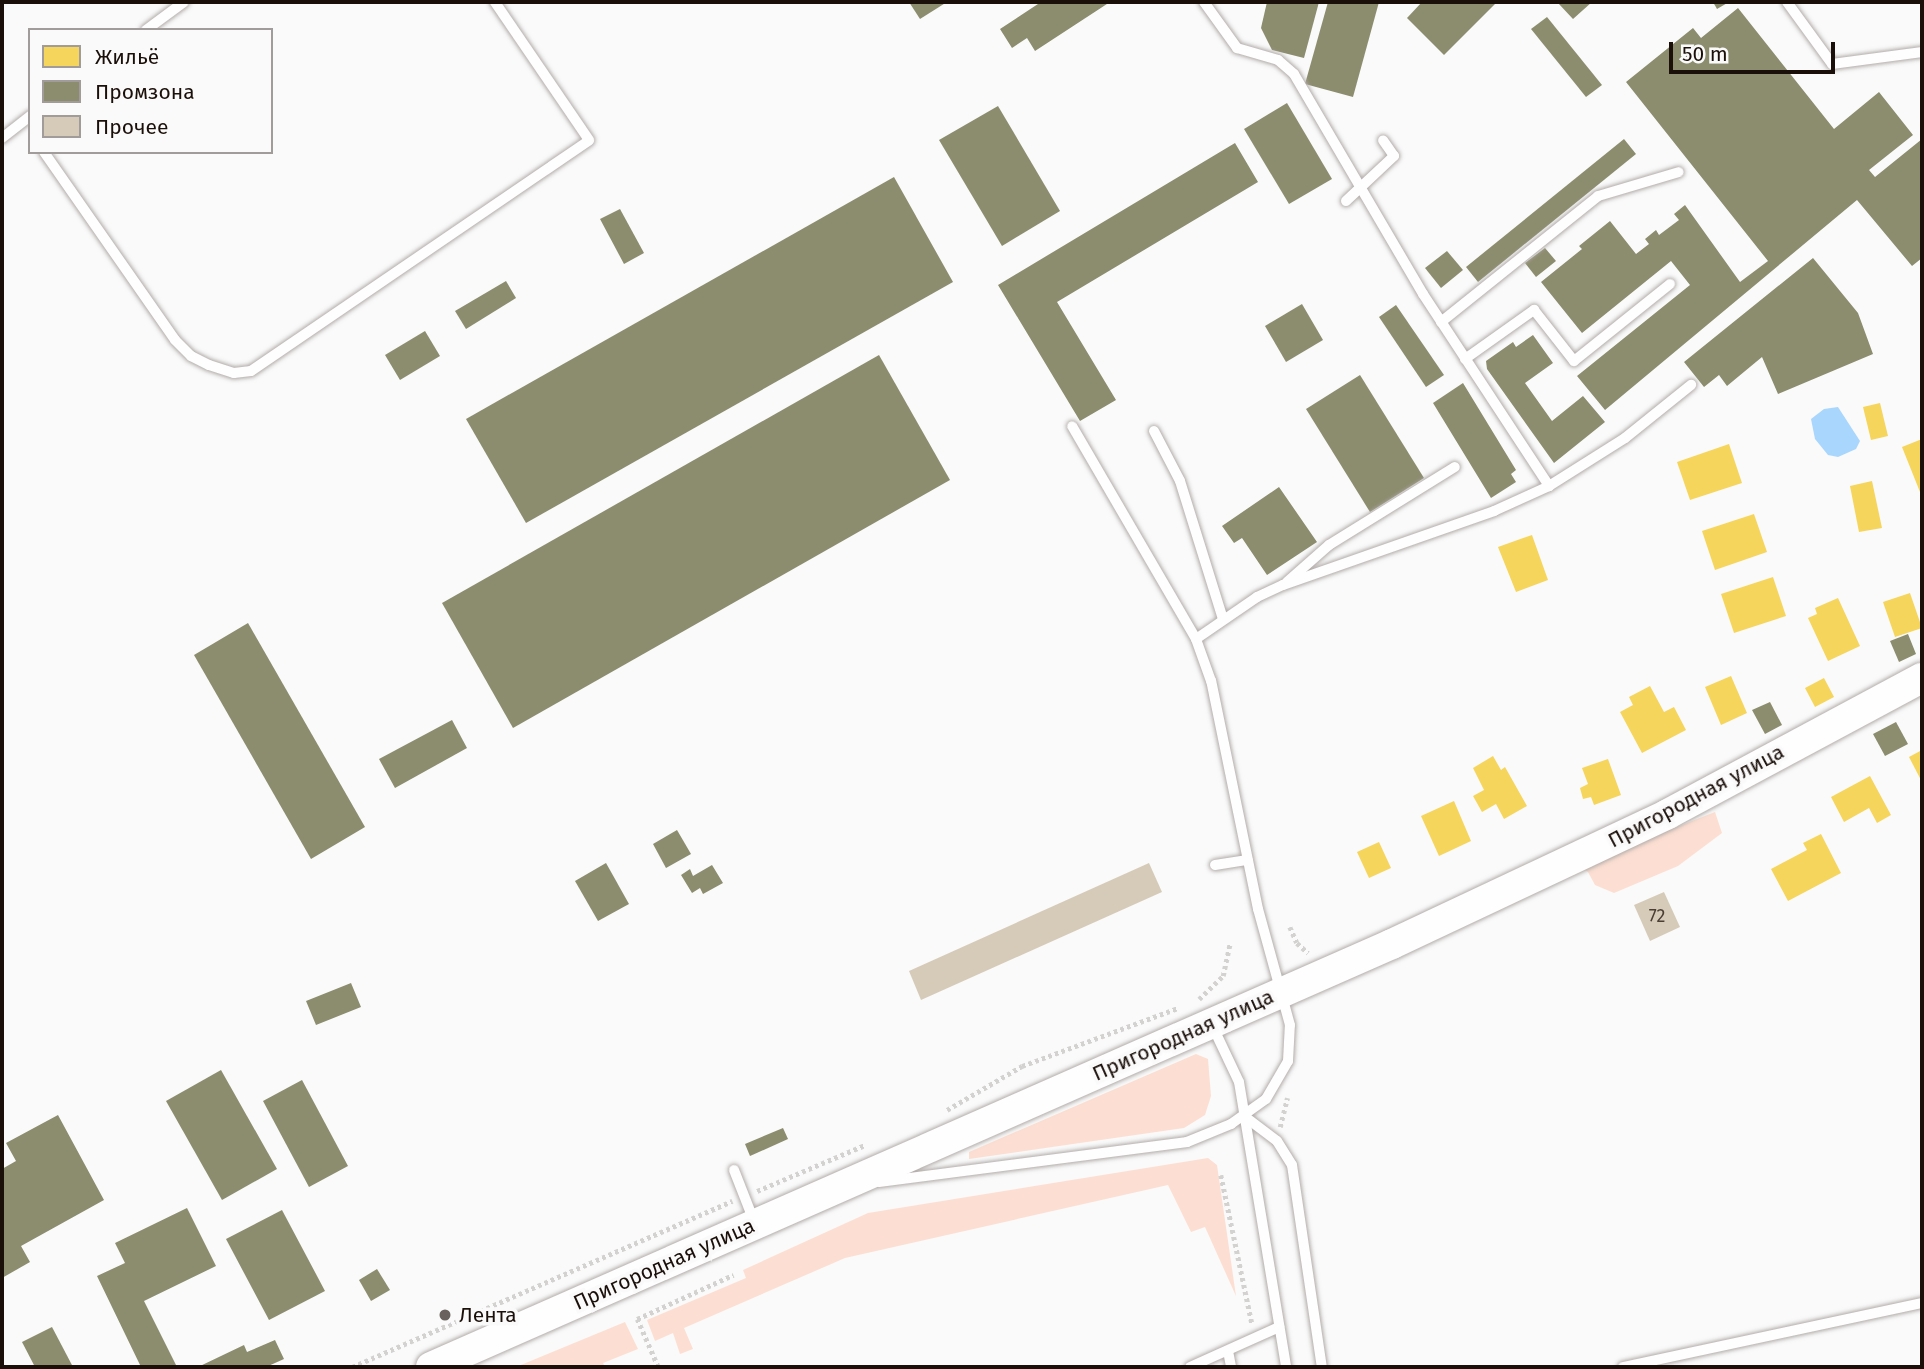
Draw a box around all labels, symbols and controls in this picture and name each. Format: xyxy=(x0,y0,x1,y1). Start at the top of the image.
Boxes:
legend xyxy=(28,28,273,154)
scale bar xyxy=(1672,28,1838,72)
text: 50 m xyxy=(1682,41,1728,67)
text: Жильё xyxy=(95,44,159,70)
text: Промзона xyxy=(95,79,195,105)
text: Прочее xyxy=(95,114,168,140)
street label: Пригородная улица xyxy=(1604,739,1788,853)
house number: 72 xyxy=(1649,905,1665,927)
street label: Пригородная улица xyxy=(1088,984,1278,1086)
street label: Пригородная улица xyxy=(569,1213,759,1315)
place label: Лента xyxy=(459,1302,517,1328)
marker: Лента xyxy=(437,1307,453,1323)

